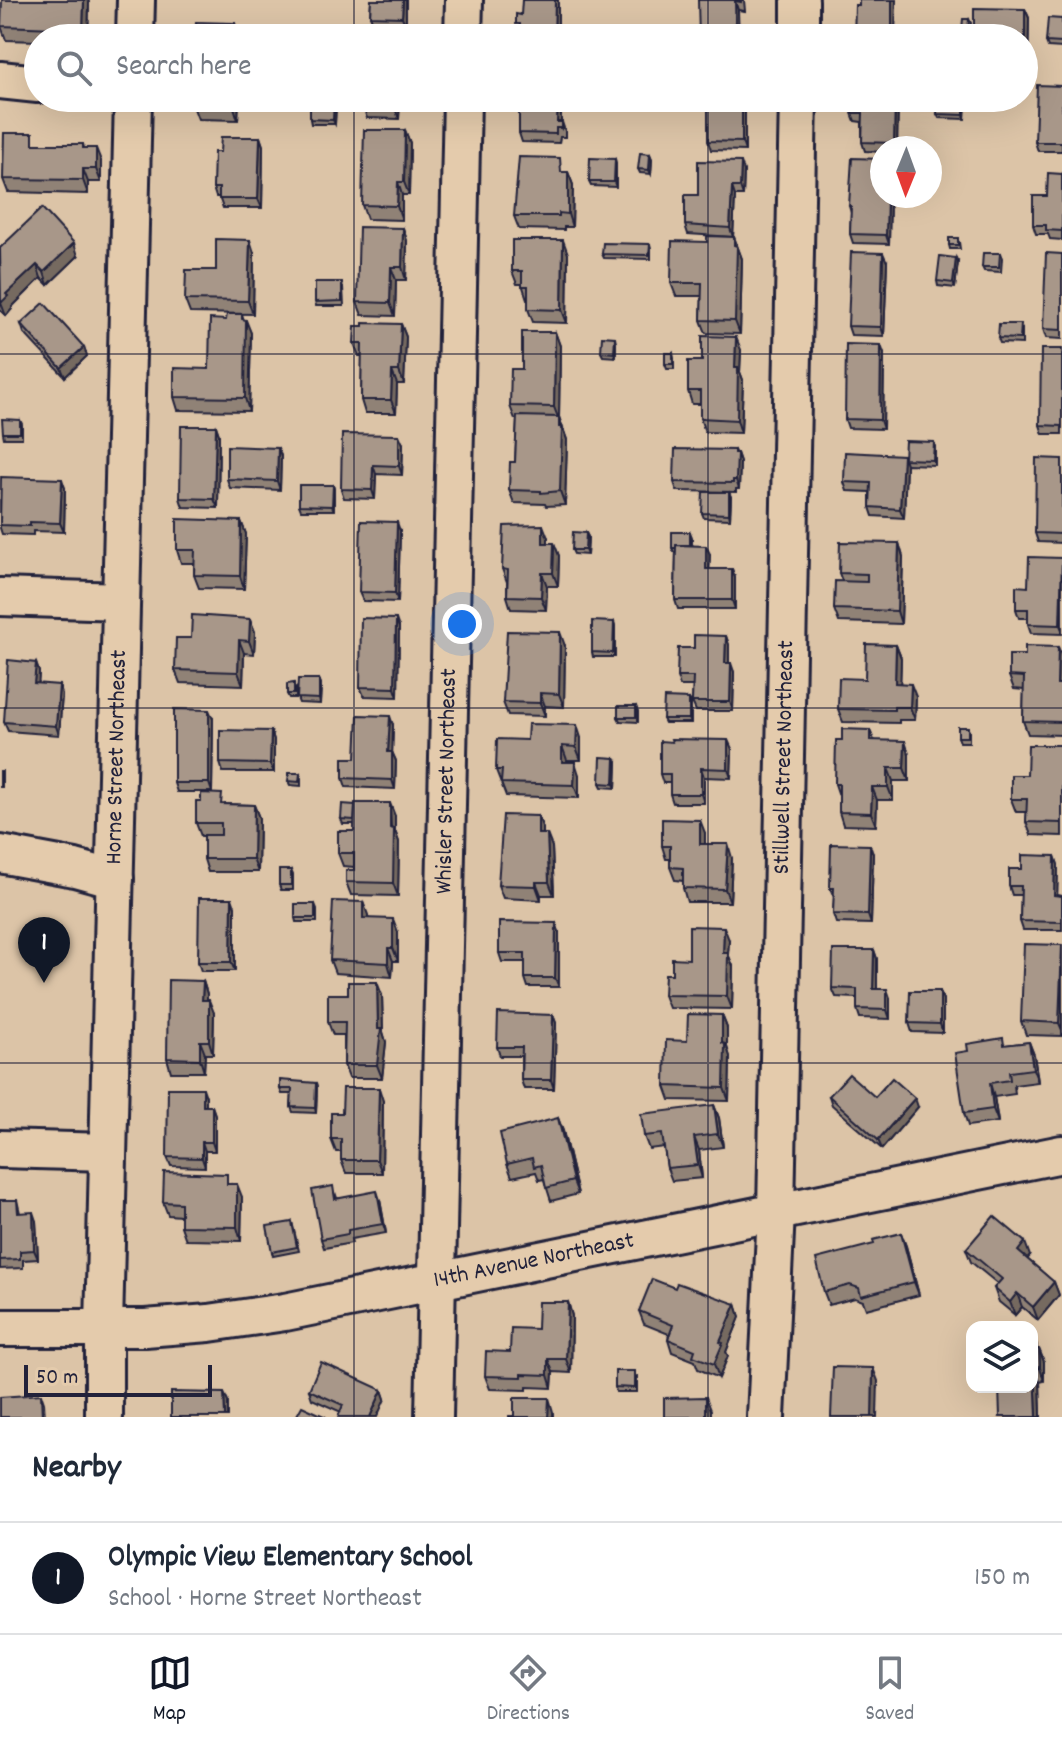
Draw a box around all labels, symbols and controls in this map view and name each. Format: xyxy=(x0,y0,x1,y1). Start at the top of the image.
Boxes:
search box xyxy=(24,24,1038,112)
icon: search xyxy=(52,46,96,90)
text: Search here xyxy=(116,47,252,90)
north arrow xyxy=(870,136,942,208)
your location xyxy=(442,604,482,644)
street label: Stillwell Street Northeast xyxy=(766,640,804,875)
street label: Horne Street Northeast xyxy=(98,649,137,865)
street label: Whisler Street Northeast xyxy=(428,668,467,894)
pin: 1 xyxy=(18,917,70,983)
street label: 14th Avenue Northeast xyxy=(431,1224,637,1298)
map controls xyxy=(966,1321,1038,1393)
button: layers xyxy=(966,1321,1038,1393)
scale bar xyxy=(24,1361,212,1397)
text: 50 m xyxy=(36,1363,78,1394)
text: Nearby xyxy=(32,1445,121,1494)
text: Olympic View Elementary School xyxy=(108,1538,472,1581)
text: 1 xyxy=(55,1560,61,1597)
text: 150 m xyxy=(974,1560,1030,1597)
text: School · Horne Street Northeast xyxy=(108,1581,422,1618)
tab: Map xyxy=(148,1651,192,1730)
tab: Directions xyxy=(487,1651,570,1730)
tab: Saved xyxy=(865,1651,914,1730)

